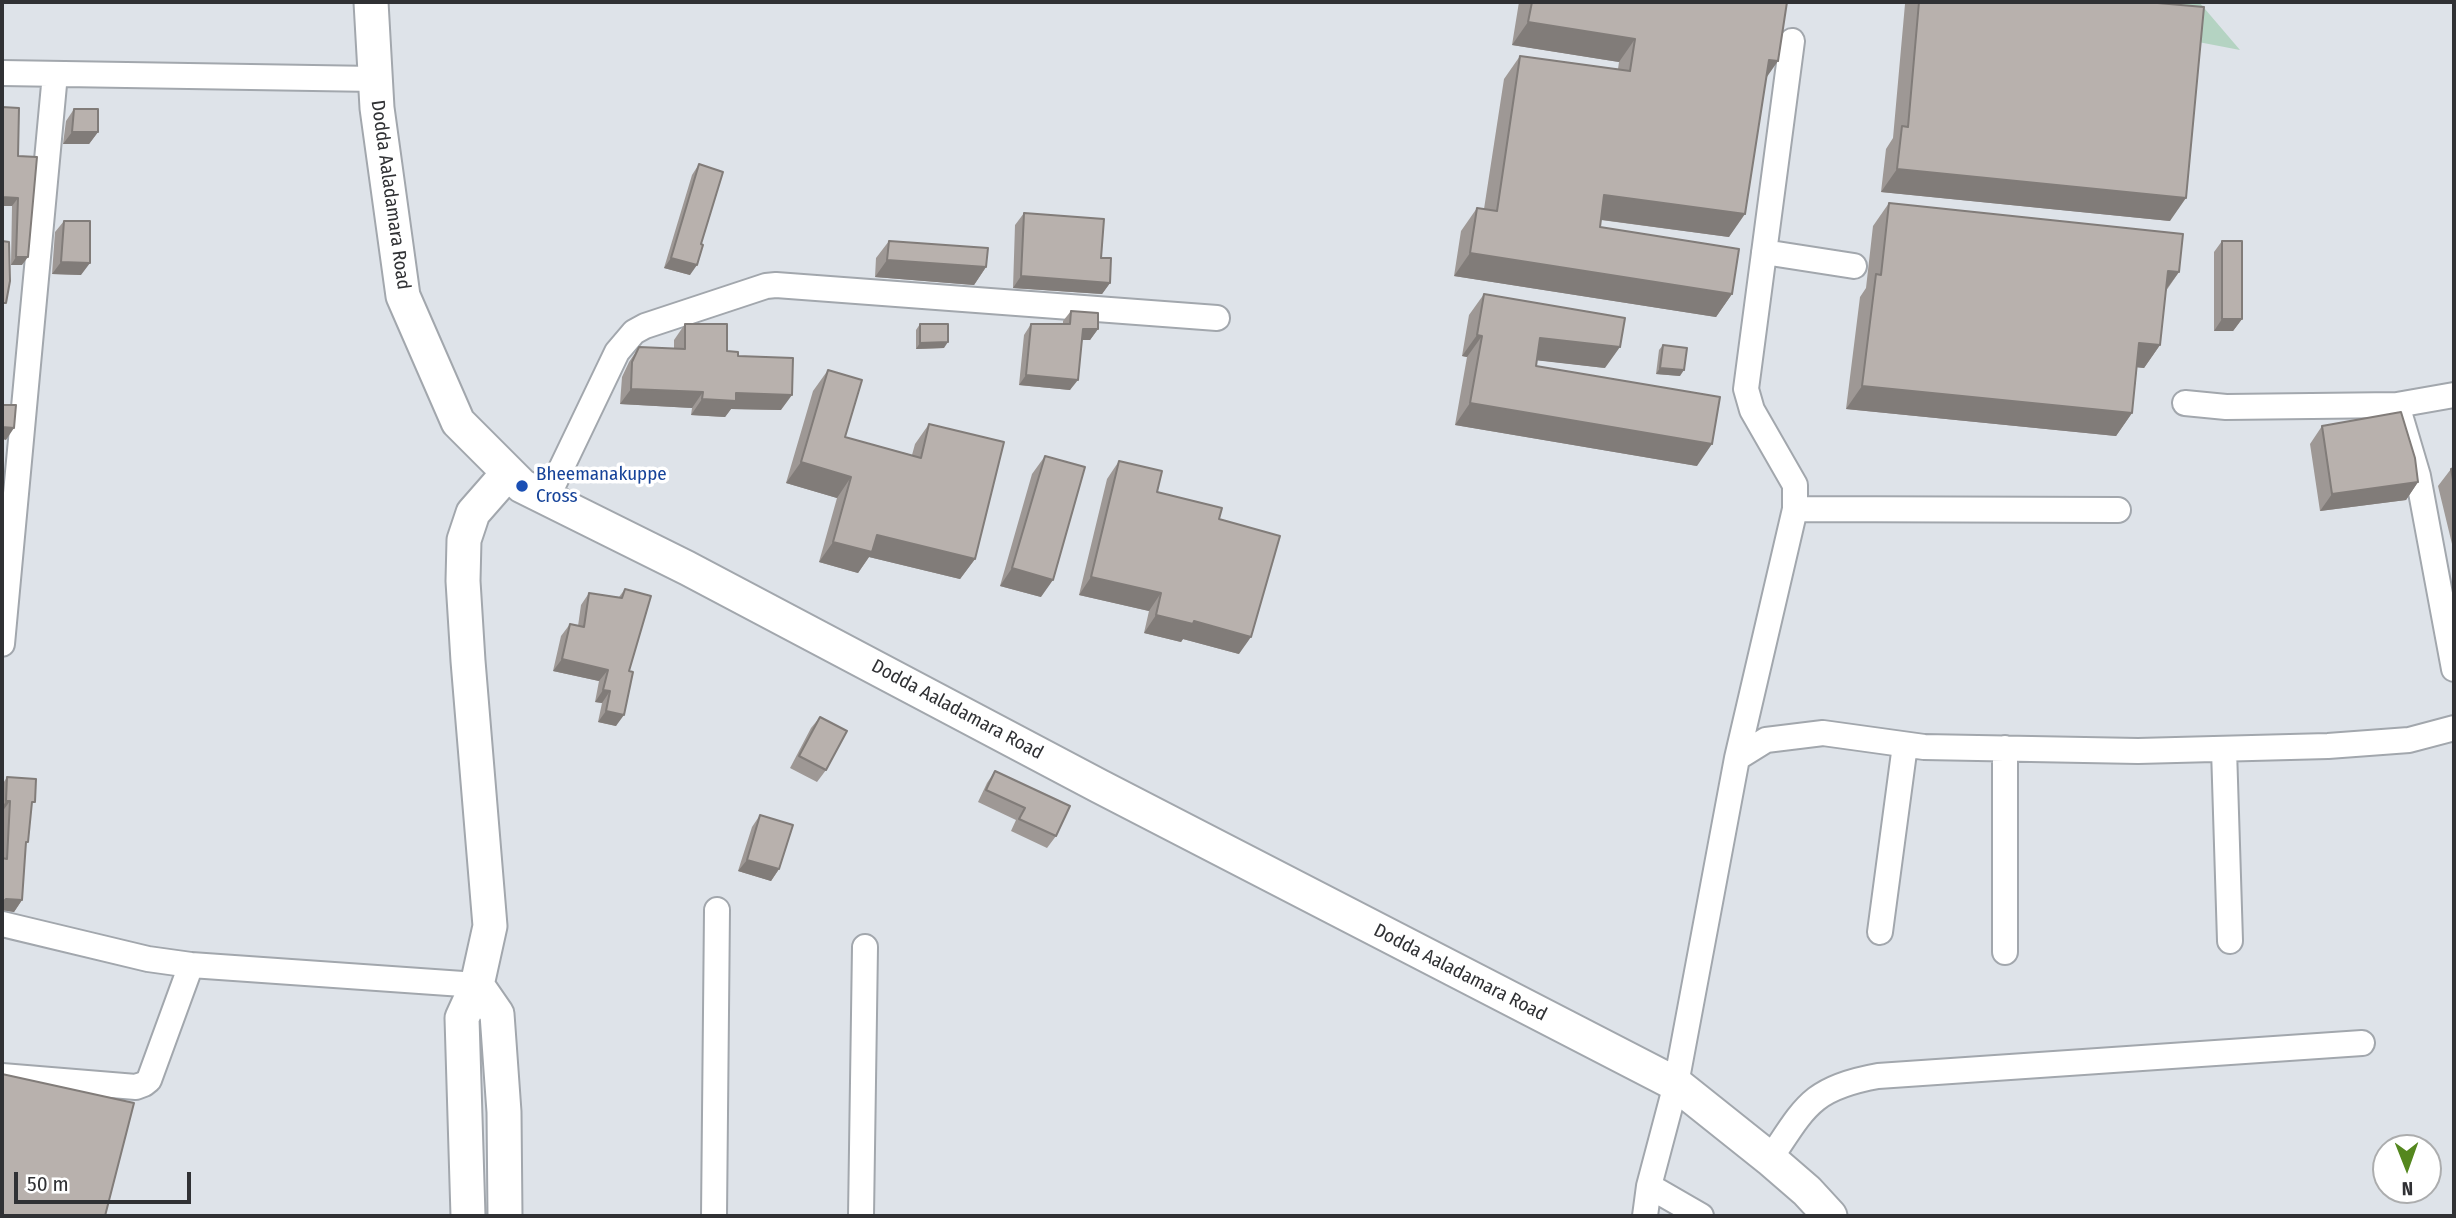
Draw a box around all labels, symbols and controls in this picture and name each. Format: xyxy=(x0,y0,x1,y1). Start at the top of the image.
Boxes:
street label: Dodda Aaladamara Road xyxy=(365,99,415,291)
place label: Bheemanakuppe Cross xyxy=(536,464,667,508)
marker: Bheemanakuppe Cross xyxy=(514,478,530,494)
street label: Dodda Aaladamara Road xyxy=(867,655,1047,765)
street label: Dodda Aaladamara Road xyxy=(1370,919,1550,1027)
north arrow xyxy=(2372,1134,2442,1204)
scale bar xyxy=(18,1158,194,1202)
text: 50 m xyxy=(27,1171,69,1197)
text: N xyxy=(2401,1177,2413,1200)

